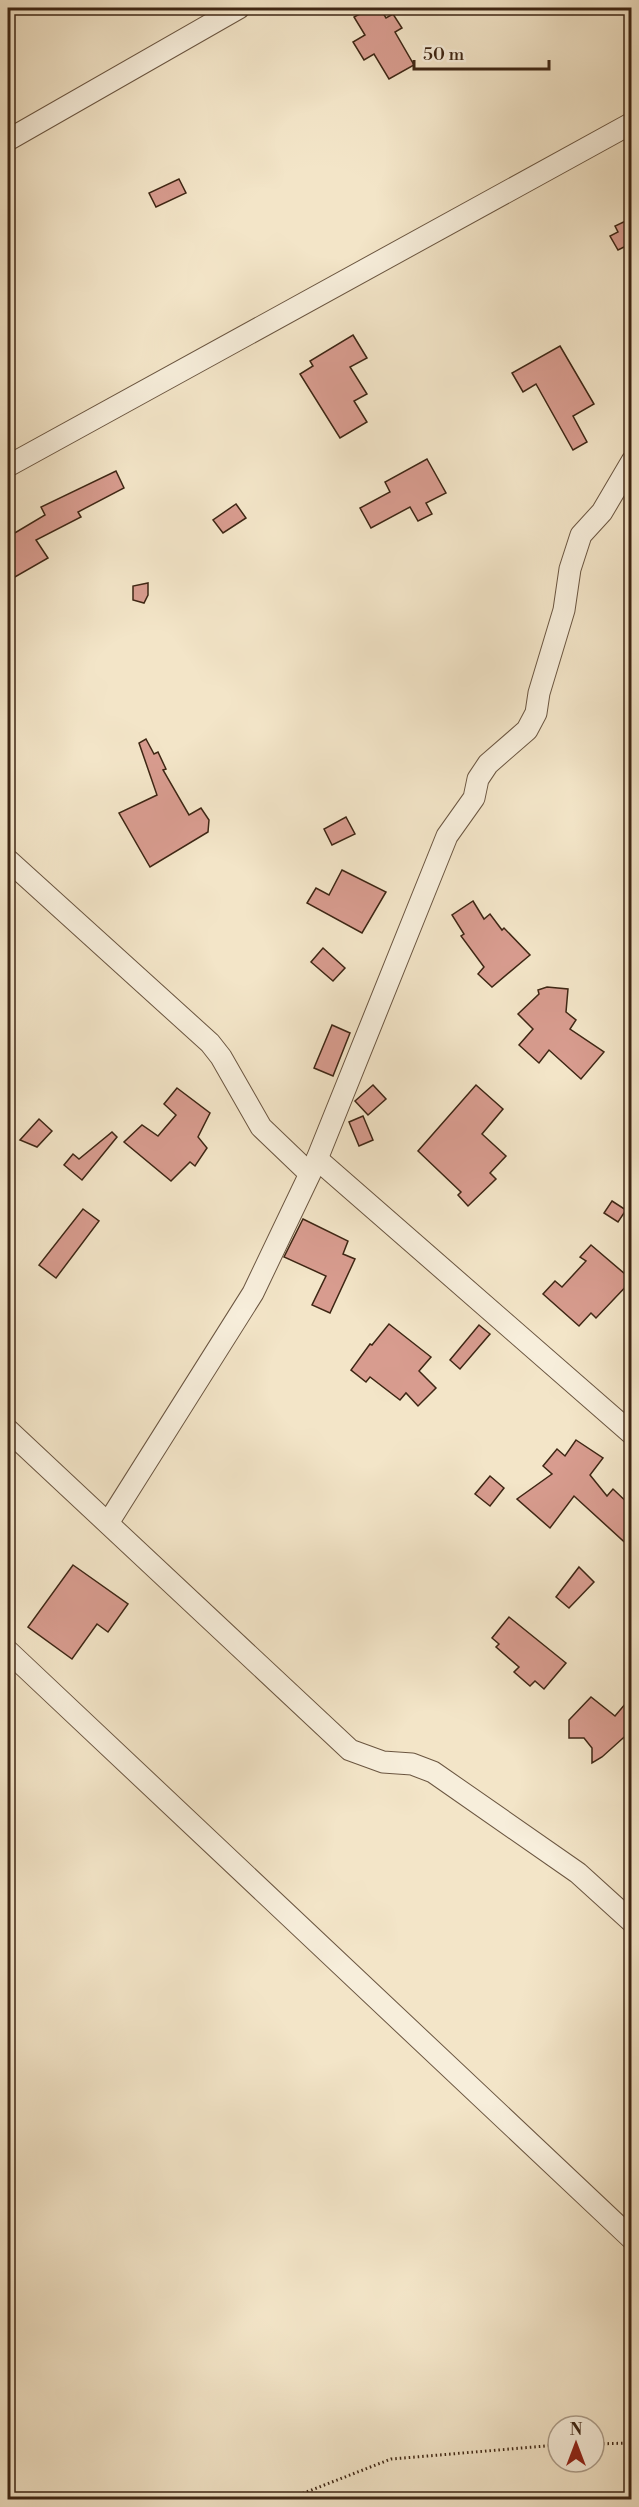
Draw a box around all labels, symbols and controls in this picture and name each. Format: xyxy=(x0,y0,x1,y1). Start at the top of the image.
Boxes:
scale bar xyxy=(414,33,549,71)
text: 50 m xyxy=(423,43,465,66)
north arrow xyxy=(546,2414,606,2474)
text: N xyxy=(570,2420,583,2440)

